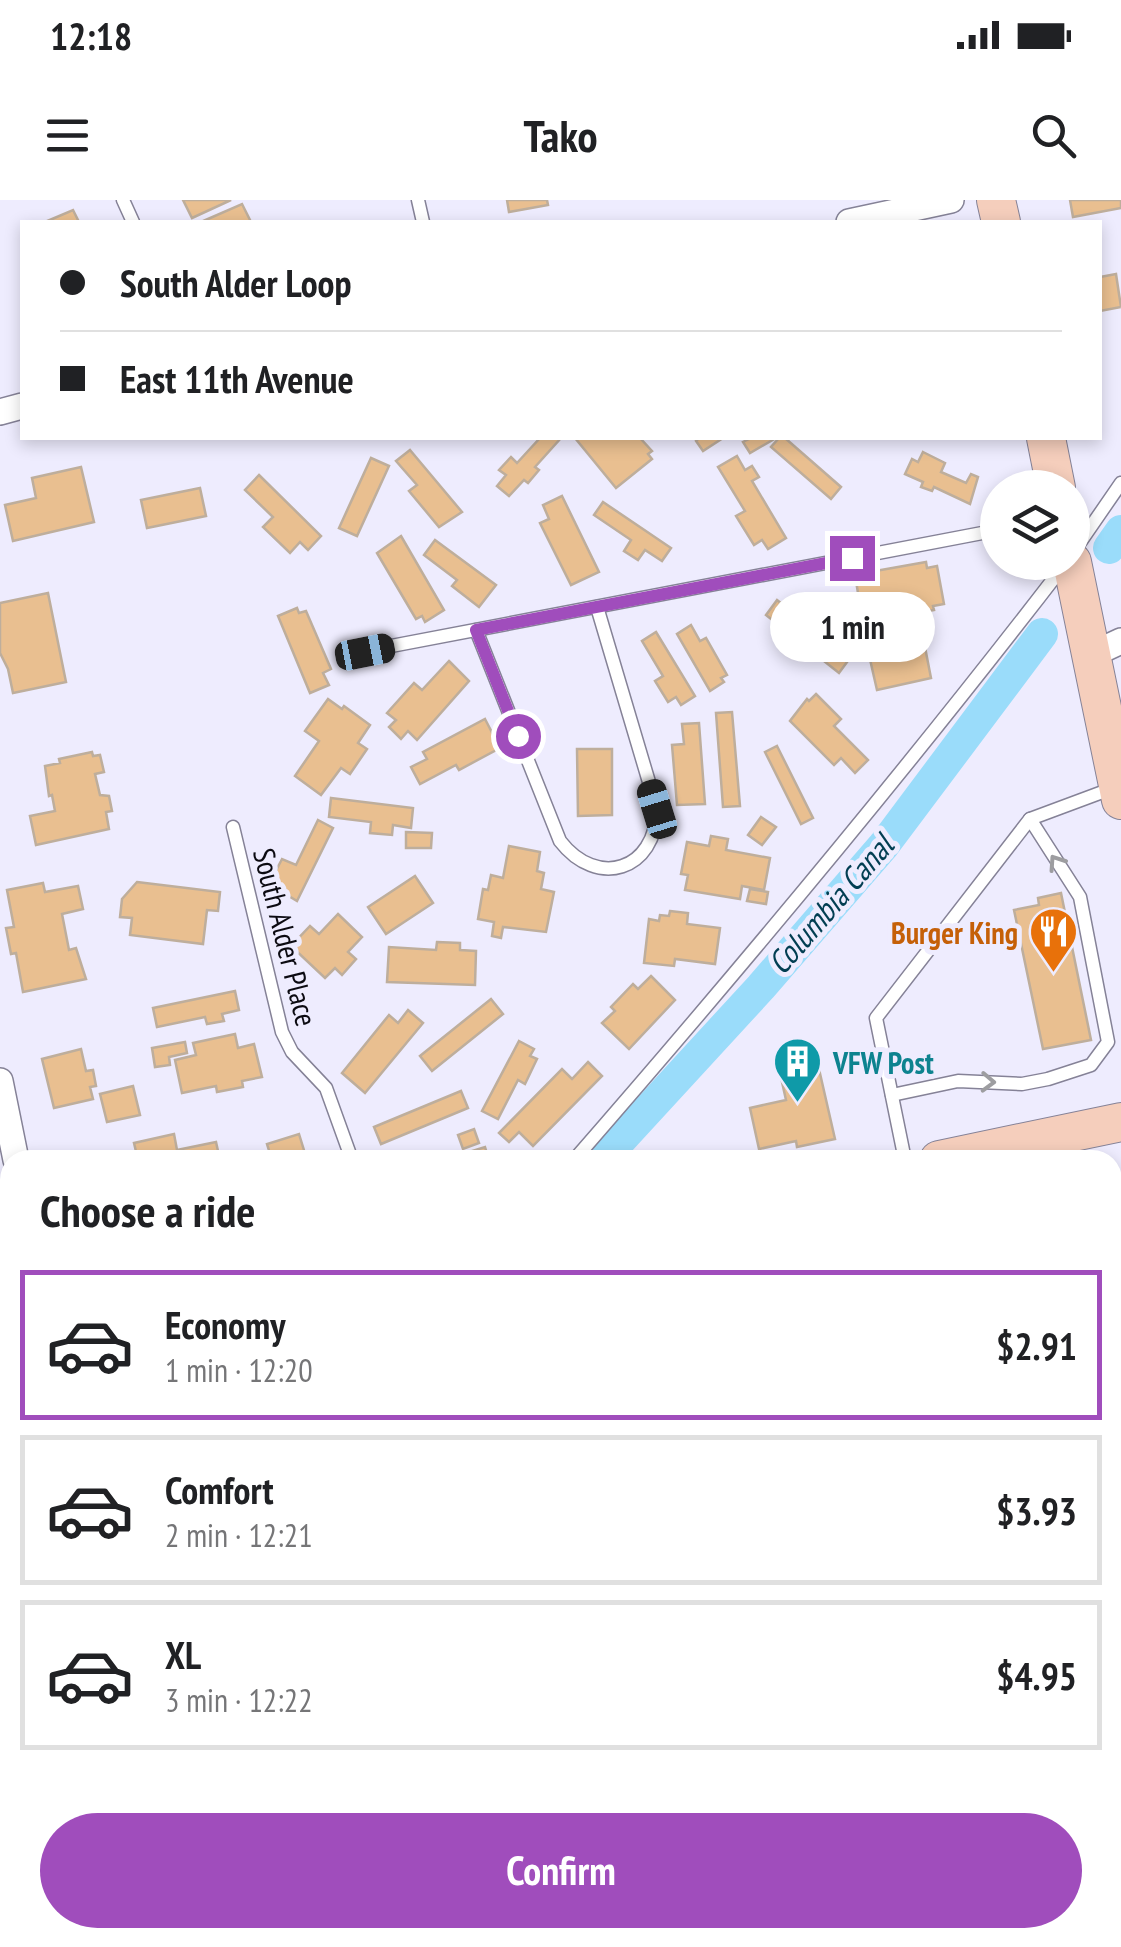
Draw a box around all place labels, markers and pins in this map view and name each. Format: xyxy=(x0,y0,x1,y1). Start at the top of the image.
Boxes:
restaurant icon: Burger King xyxy=(1027,906,1079,974)
place label: Burger King xyxy=(891,913,1018,952)
building icon: VFW Post xyxy=(772,1036,824,1104)
place label: VFW Post xyxy=(832,1043,934,1082)

